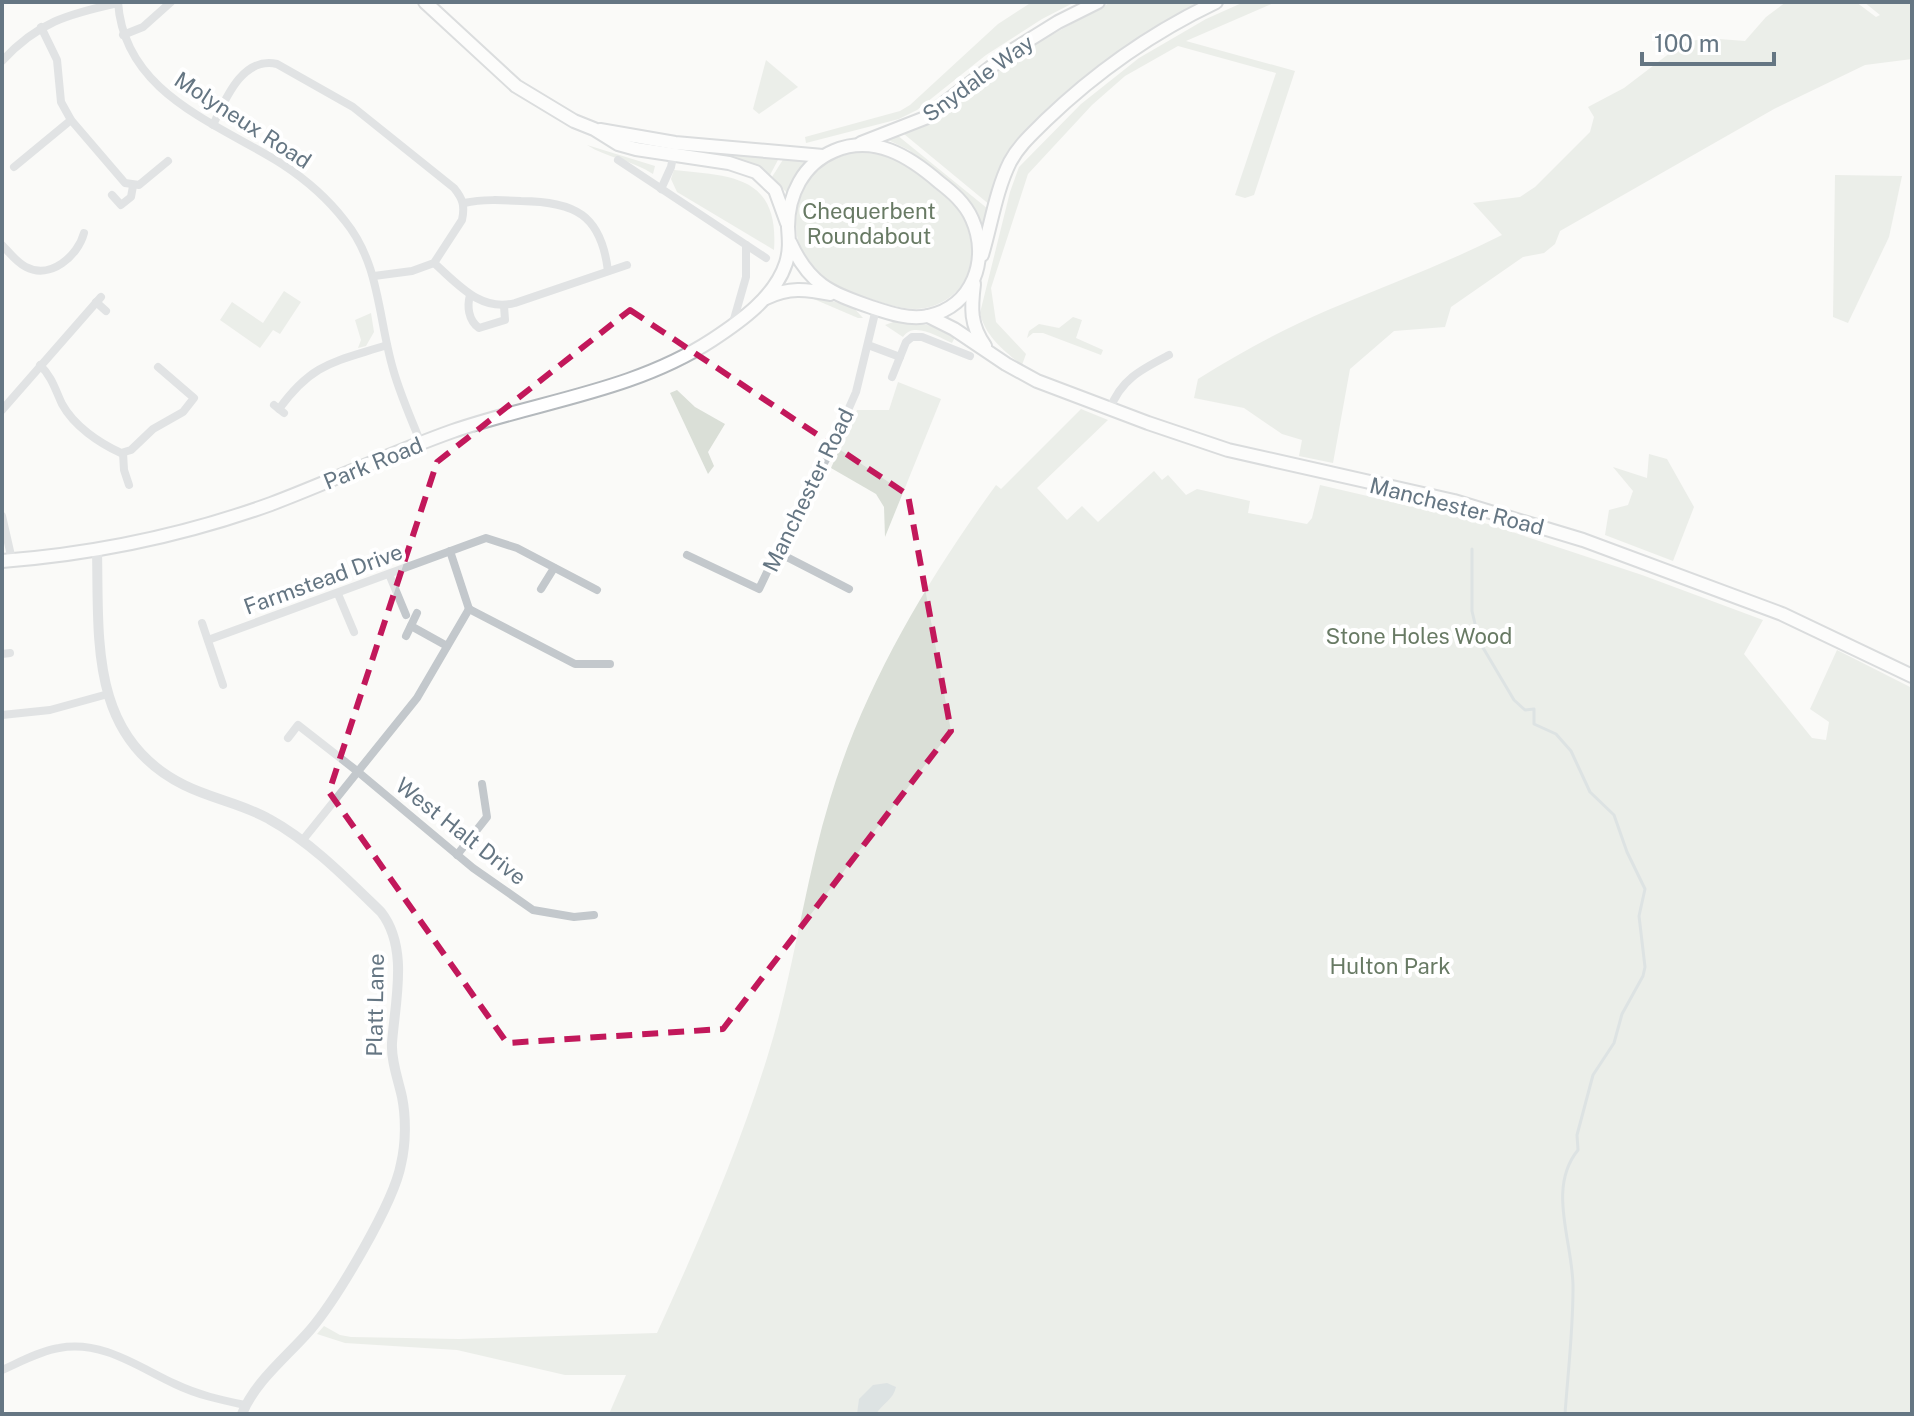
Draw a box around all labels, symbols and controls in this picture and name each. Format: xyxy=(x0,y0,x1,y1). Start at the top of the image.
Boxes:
scale bar xyxy=(1642,16,1774,66)
street label: Snydale Way xyxy=(917,29,1039,127)
text: 100 m xyxy=(1654,29,1720,57)
street label: Molyneux Road xyxy=(170,66,316,174)
park label: Chequerbent Roundabout xyxy=(802,198,936,249)
street label: Manchester Road xyxy=(757,404,859,576)
street label: Park Road xyxy=(320,431,426,495)
street label: Manchester Road xyxy=(1367,472,1547,540)
street label: Farmstead Drive xyxy=(240,538,406,620)
park label: Stone Holes Wood xyxy=(1326,623,1512,649)
street label: West Halt Drive xyxy=(391,772,531,890)
street label: Platt Lane xyxy=(361,953,389,1057)
park label: Hulton Park xyxy=(1329,953,1451,979)

